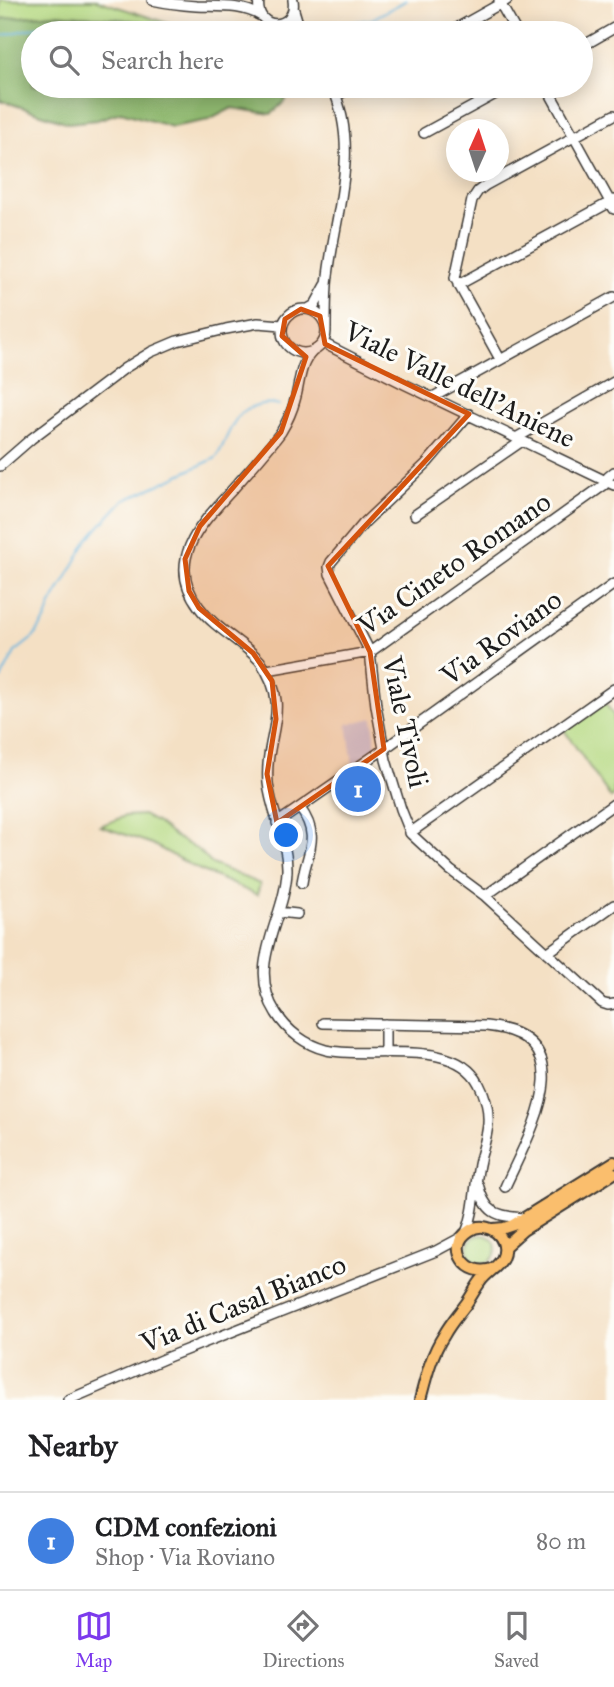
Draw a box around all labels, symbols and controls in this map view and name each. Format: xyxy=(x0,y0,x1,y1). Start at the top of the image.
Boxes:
search box xyxy=(21,21,593,98)
icon: search xyxy=(45,41,83,79)
text: Search here xyxy=(101,44,224,76)
north arrow xyxy=(446,119,509,182)
street label: Viale Valle dell'Aniene xyxy=(338,313,581,456)
street label: Via Cineto Romano xyxy=(350,484,557,644)
street label: Via Roviano xyxy=(433,582,569,694)
street label: Viale Tivoli xyxy=(374,652,437,791)
pin: 1 xyxy=(335,763,381,815)
your location xyxy=(269,818,303,852)
street label: Via di Casal Bianco xyxy=(134,1246,351,1361)
text: Nearby xyxy=(28,1428,118,1464)
text: CDM confezioni xyxy=(95,1511,277,1543)
text: 1 xyxy=(46,1527,56,1555)
text: 80 m xyxy=(536,1527,586,1555)
text: Shop · Via Roviano xyxy=(95,1543,275,1571)
tab: Map xyxy=(75,1607,113,1672)
tab: Directions xyxy=(262,1607,344,1672)
tab: Saved xyxy=(494,1607,539,1672)

